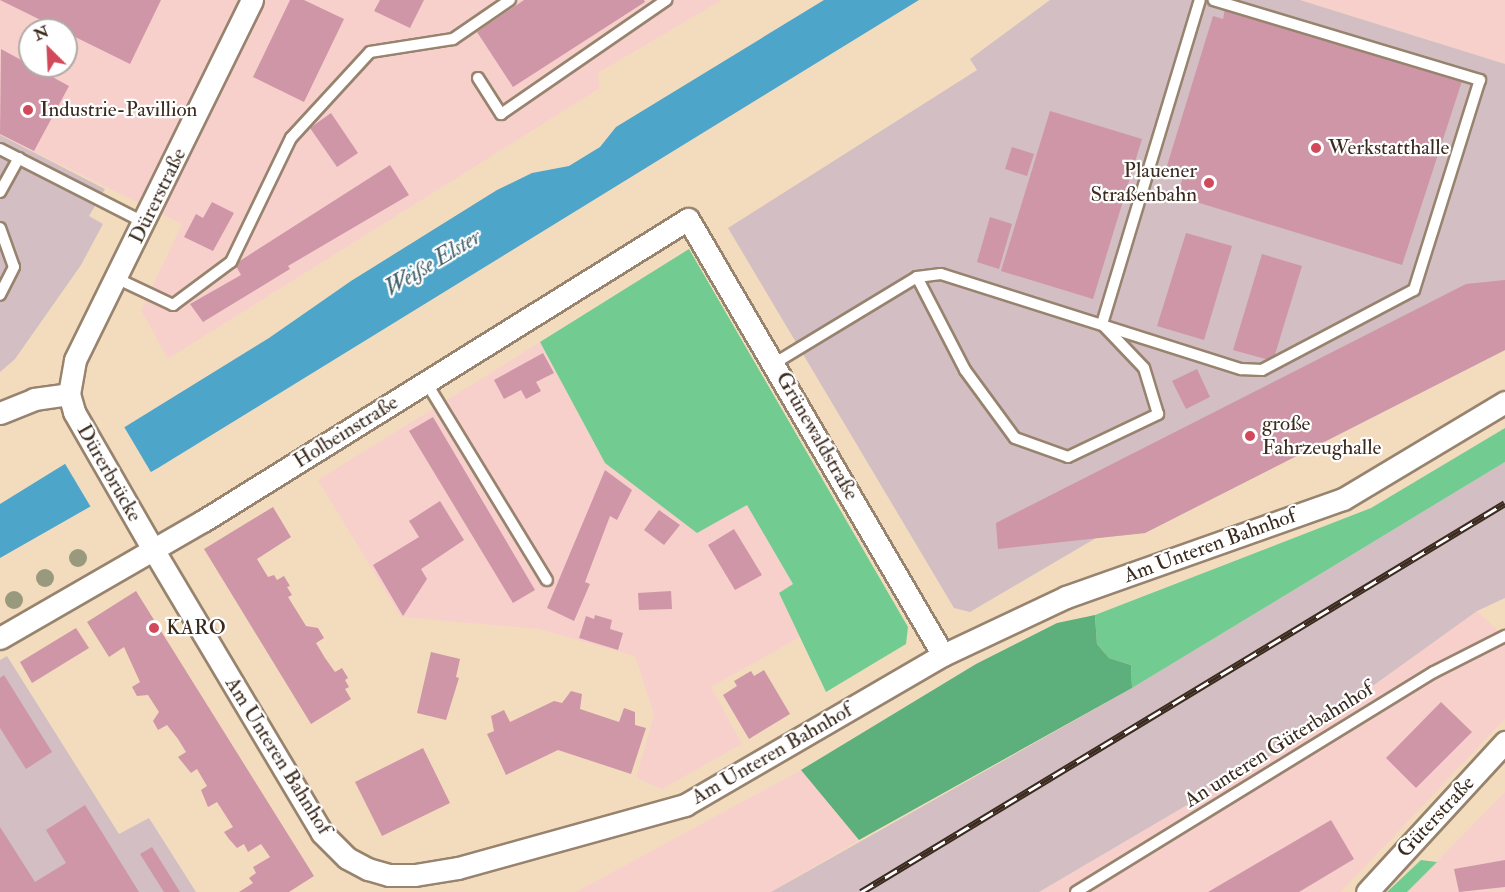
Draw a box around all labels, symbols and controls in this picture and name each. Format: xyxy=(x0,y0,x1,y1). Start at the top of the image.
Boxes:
north arrow xyxy=(18,18,78,78)
text: N xyxy=(31,21,52,45)
place label: Industrie-Pavillion xyxy=(40,97,197,123)
marker: Industrie-Pavillion xyxy=(21,103,35,117)
place label: Werkstatthalle xyxy=(1328,135,1449,161)
marker: Werkstatthalle xyxy=(1309,141,1323,155)
street label: Dürerstraße xyxy=(124,144,192,248)
place label: Plauener Straßenbahn xyxy=(1090,158,1197,208)
marker: Plauener Straßenbahn xyxy=(1202,176,1216,190)
water label: Weiße Elster xyxy=(380,224,486,302)
street label: Grünewaldstraße xyxy=(770,367,864,505)
street label: Holbeinstraße xyxy=(289,390,403,474)
place label: große Fahrzeughalle xyxy=(1262,411,1381,461)
street label: Dürerbrücke xyxy=(71,420,147,526)
marker: große Fahrzeughalle xyxy=(1243,429,1257,443)
street label: Am Unteren Bahnhof xyxy=(1120,503,1300,589)
place label: KARO xyxy=(166,615,226,641)
marker: KARO xyxy=(147,621,161,635)
street label: Am Unteren Bahnhof xyxy=(219,672,337,840)
street label: An unteren Güterbahnhof xyxy=(1180,677,1378,813)
street label: Am Unteren Bahnhof xyxy=(687,698,857,810)
street label: Güterstraße xyxy=(1392,771,1480,863)

